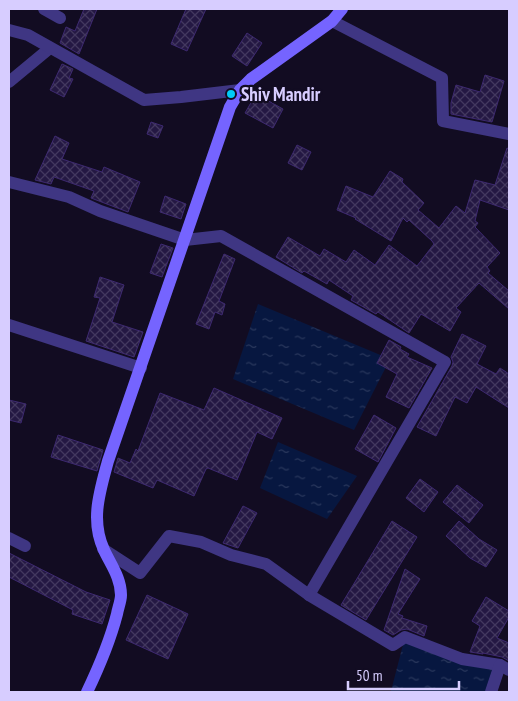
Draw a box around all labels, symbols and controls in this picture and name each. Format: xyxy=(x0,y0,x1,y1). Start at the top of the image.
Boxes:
place label: Shiv Mandir xyxy=(241,82,321,106)
marker: Shiv Mandir xyxy=(225,88,237,100)
scale bar xyxy=(348,658,459,690)
text: 50 m xyxy=(356,666,382,685)

